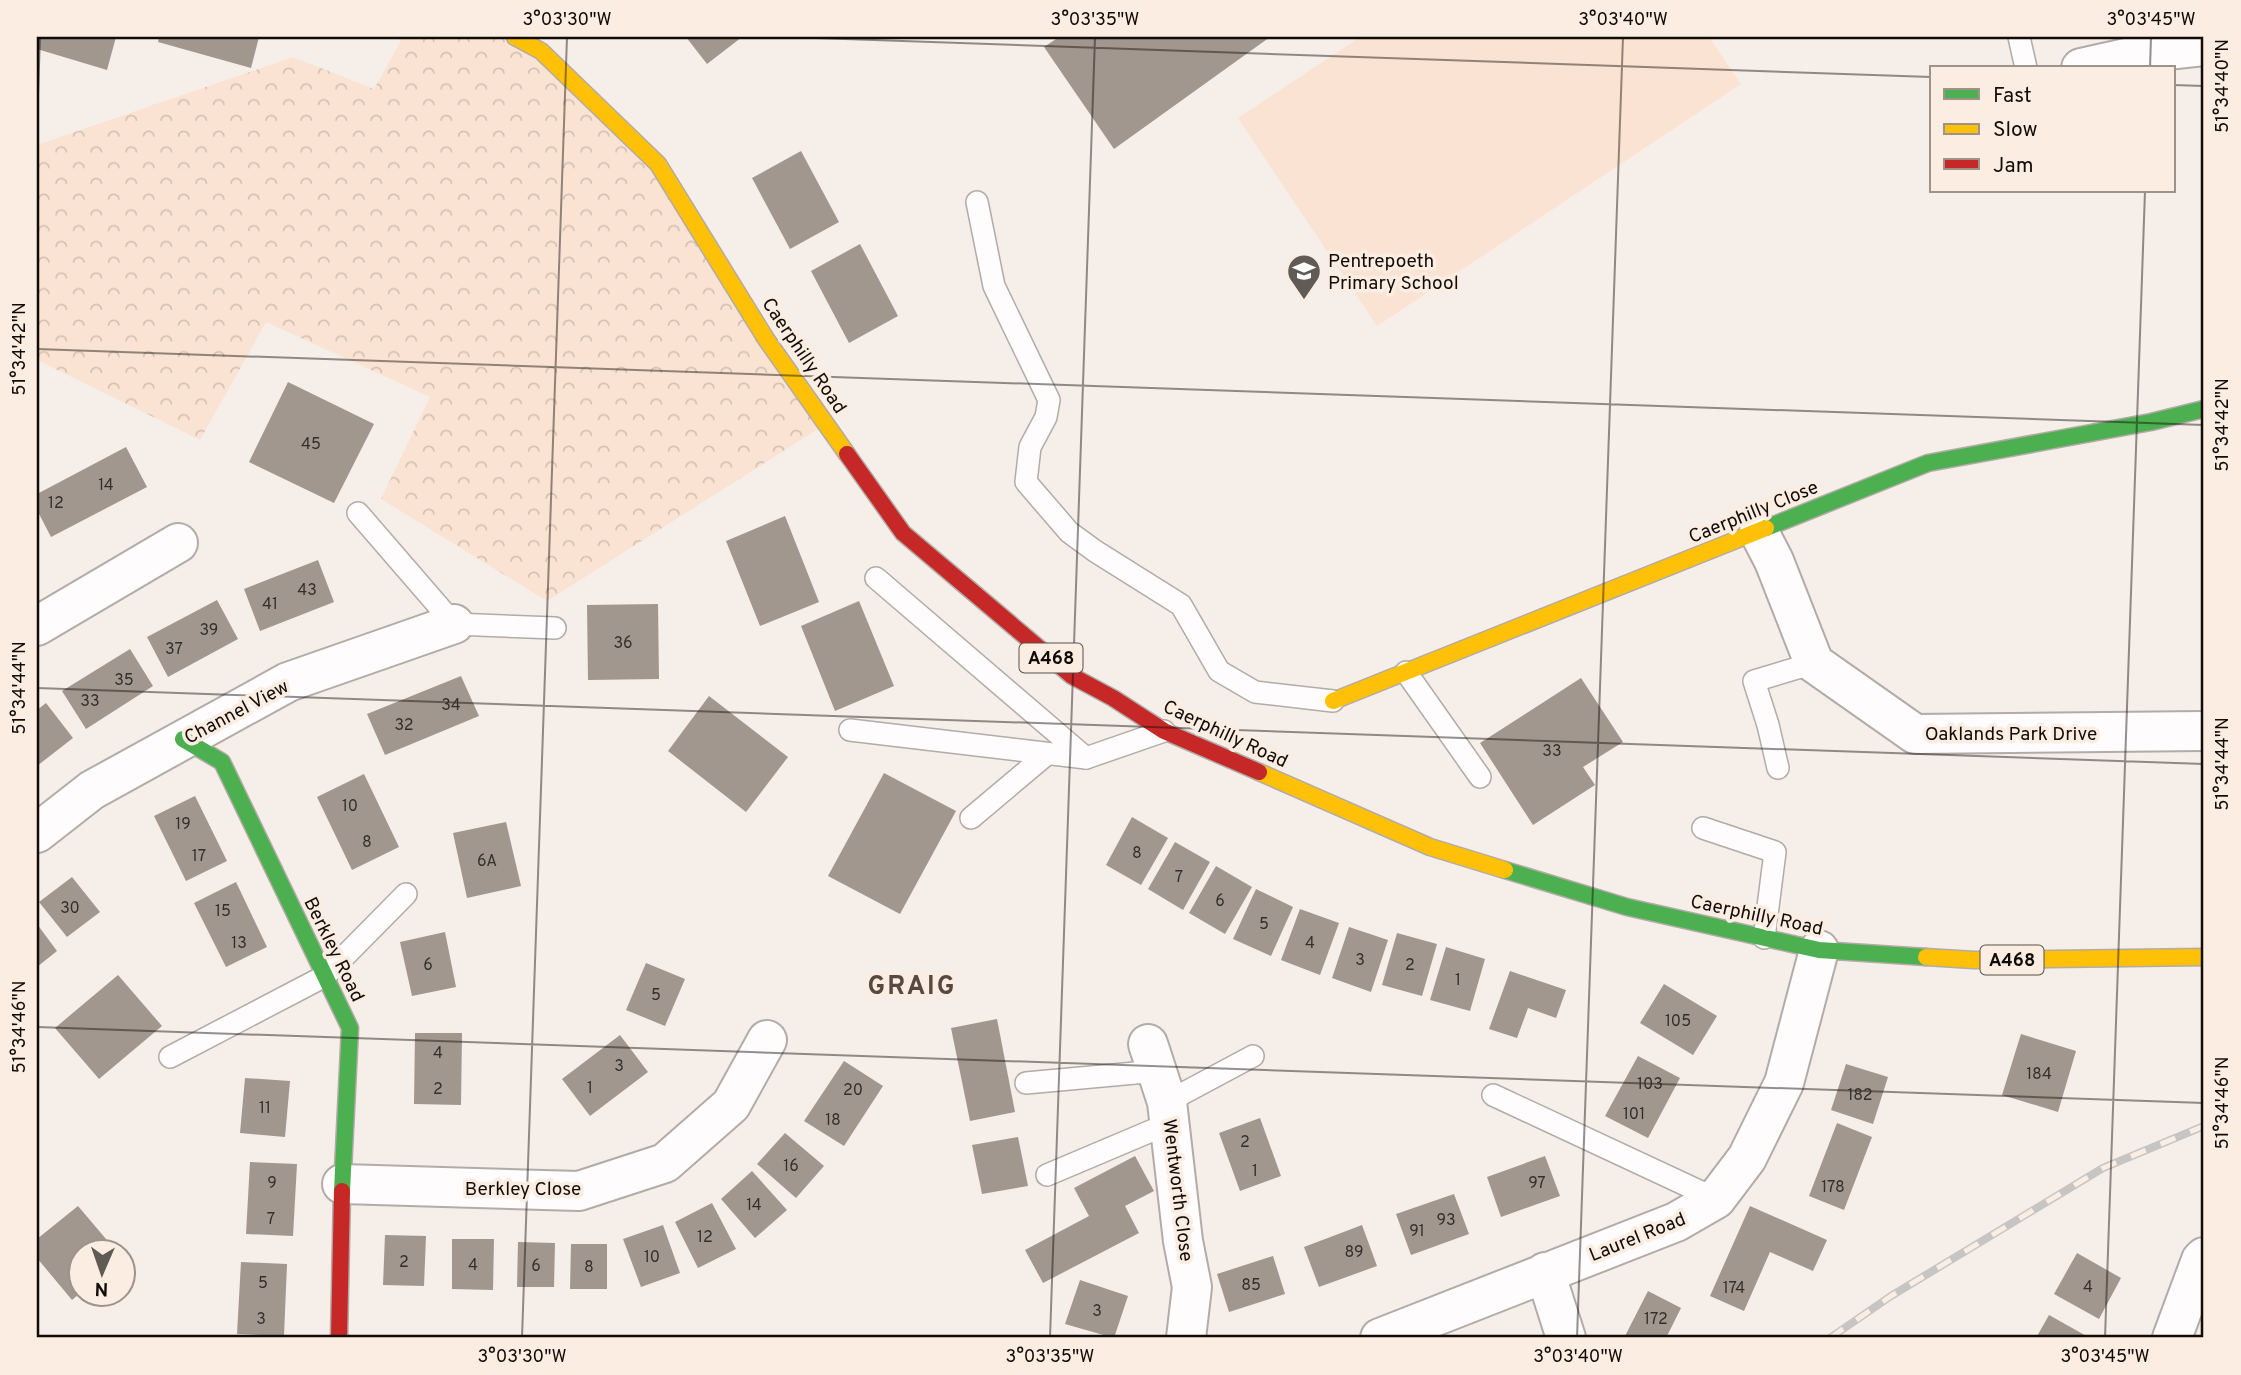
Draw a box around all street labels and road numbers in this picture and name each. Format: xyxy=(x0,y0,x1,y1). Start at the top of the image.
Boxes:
street label: Caerphilly Road xyxy=(756,293,851,419)
street label: Caerphilly Close xyxy=(1685,476,1822,550)
road number: A468 xyxy=(1020,644,1082,672)
street label: Channel View xyxy=(181,675,293,750)
street label: Caerphilly Road xyxy=(1159,695,1291,774)
street label: Oaklands Park Drive xyxy=(1925,723,2097,747)
street label: Caerphilly Road xyxy=(1688,890,1825,942)
street label: Berkley Road xyxy=(297,893,369,1006)
road number: A468 xyxy=(1980,945,2044,974)
street label: Wentworth Close xyxy=(1156,1118,1198,1263)
street label: Berkley Close xyxy=(465,1178,581,1202)
street label: Laurel Road xyxy=(1586,1208,1690,1268)

